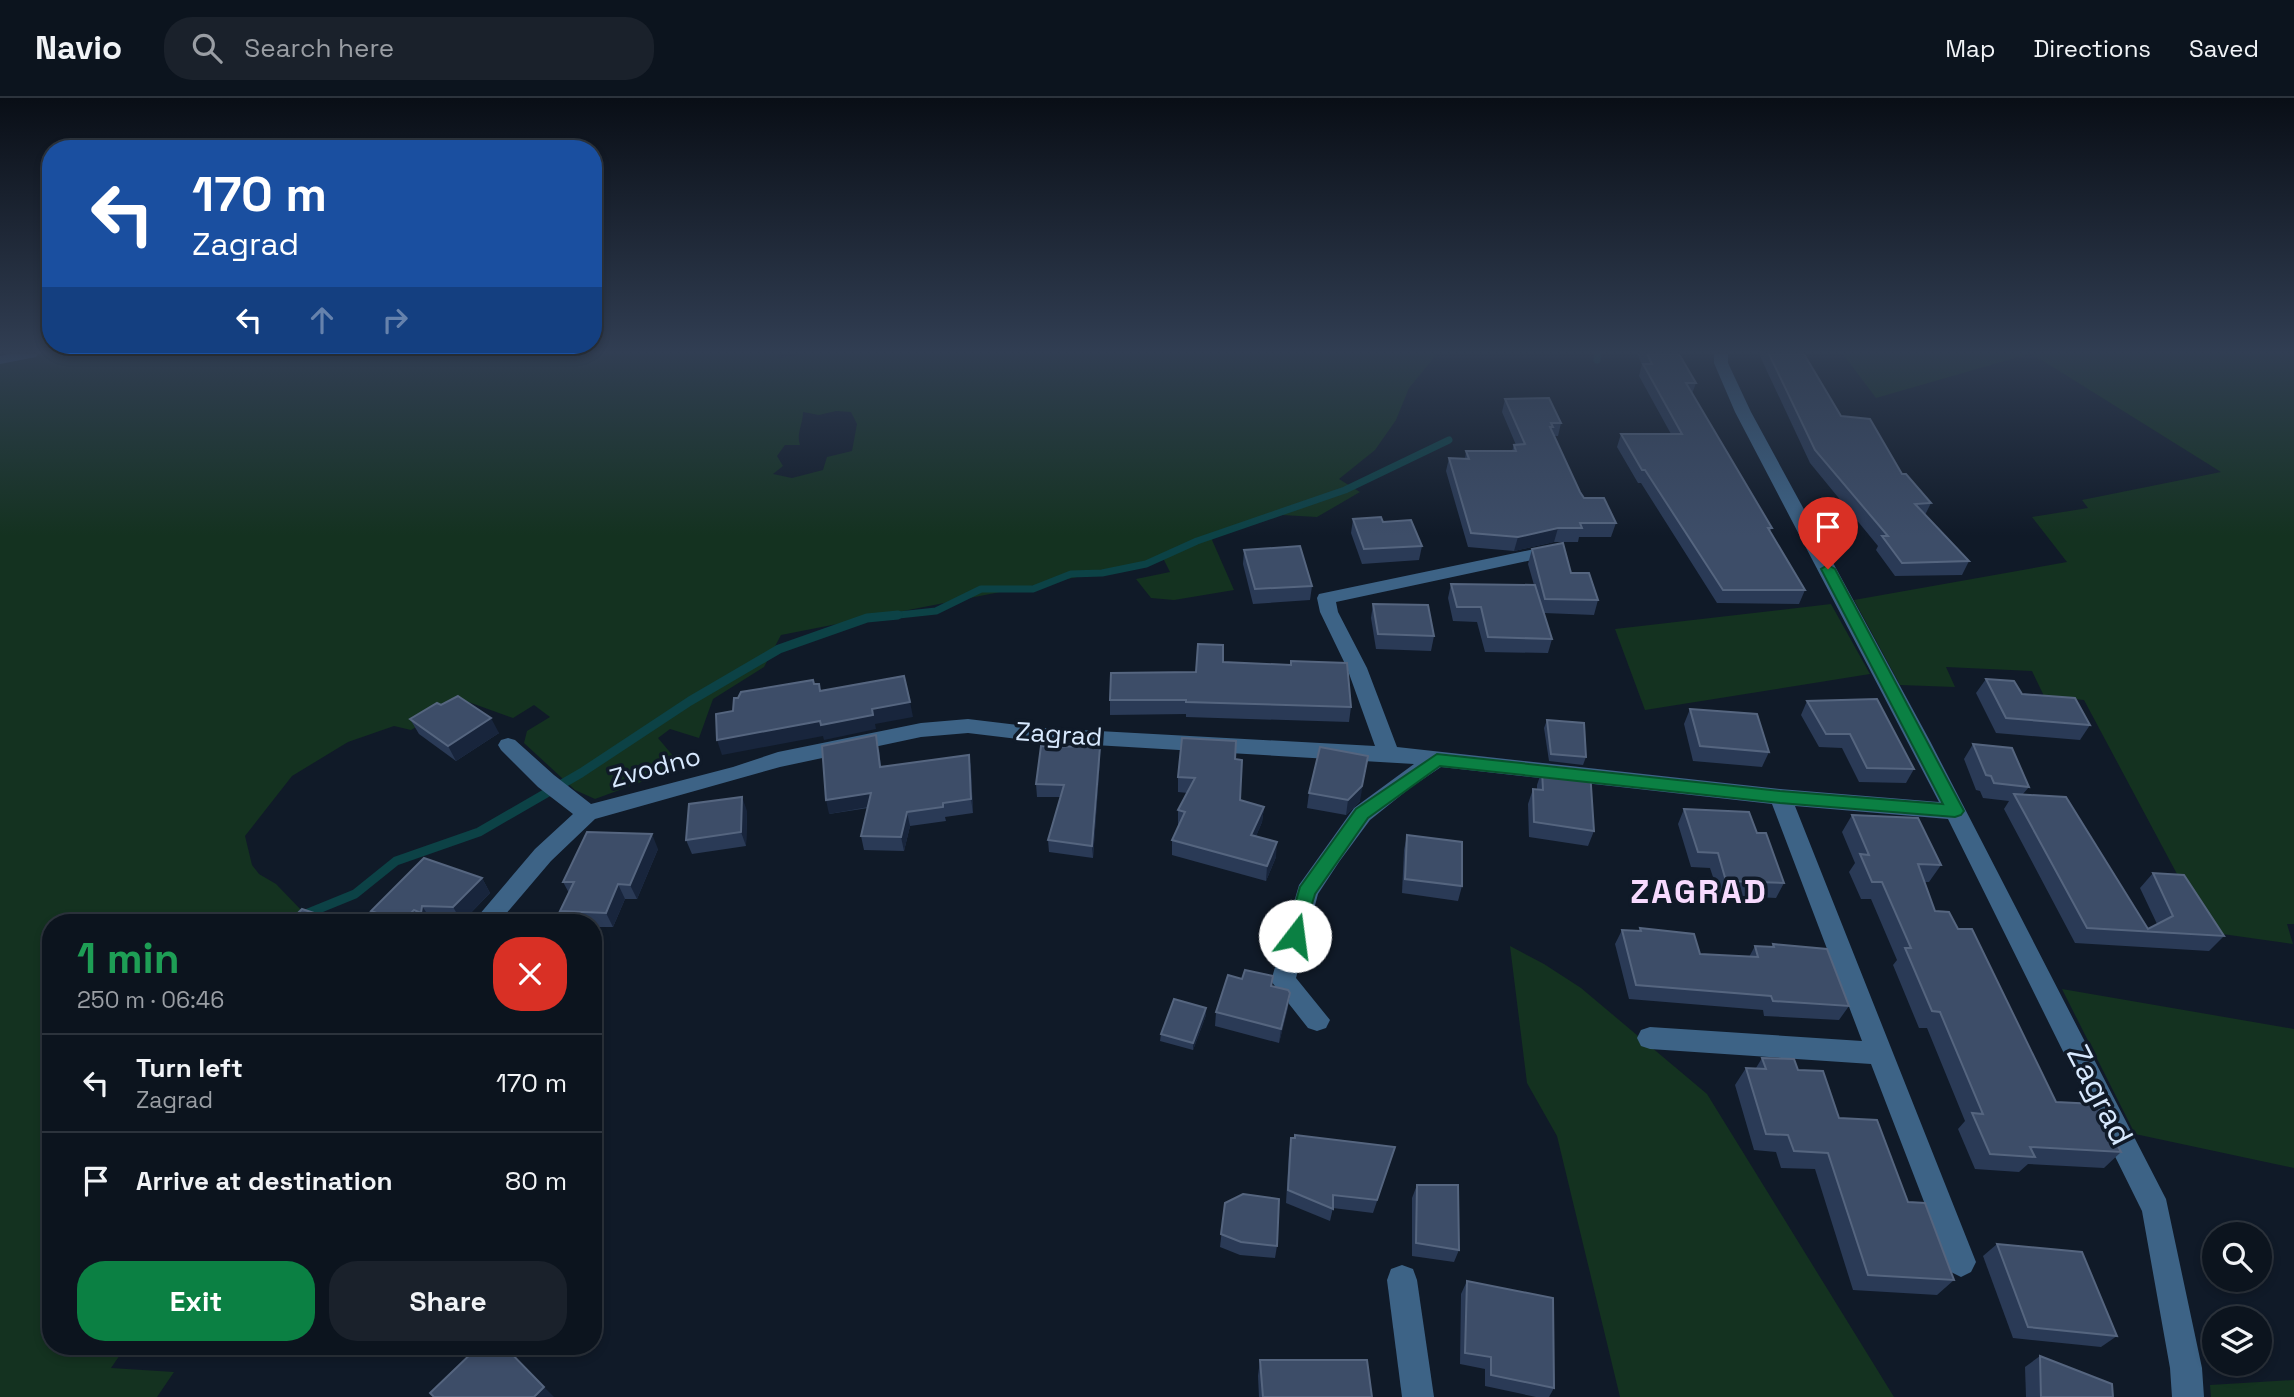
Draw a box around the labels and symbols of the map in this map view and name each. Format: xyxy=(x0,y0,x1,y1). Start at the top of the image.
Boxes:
pin xyxy=(1798,497,1858,569)
street label: Zagrad xyxy=(1014,714,1104,754)
street label: Zvodno xyxy=(606,739,704,795)
district label: ZAGRAD xyxy=(1630,871,1768,913)
position arrow xyxy=(1258,899,1332,973)
street label: Zagrad xyxy=(2058,1038,2142,1152)

